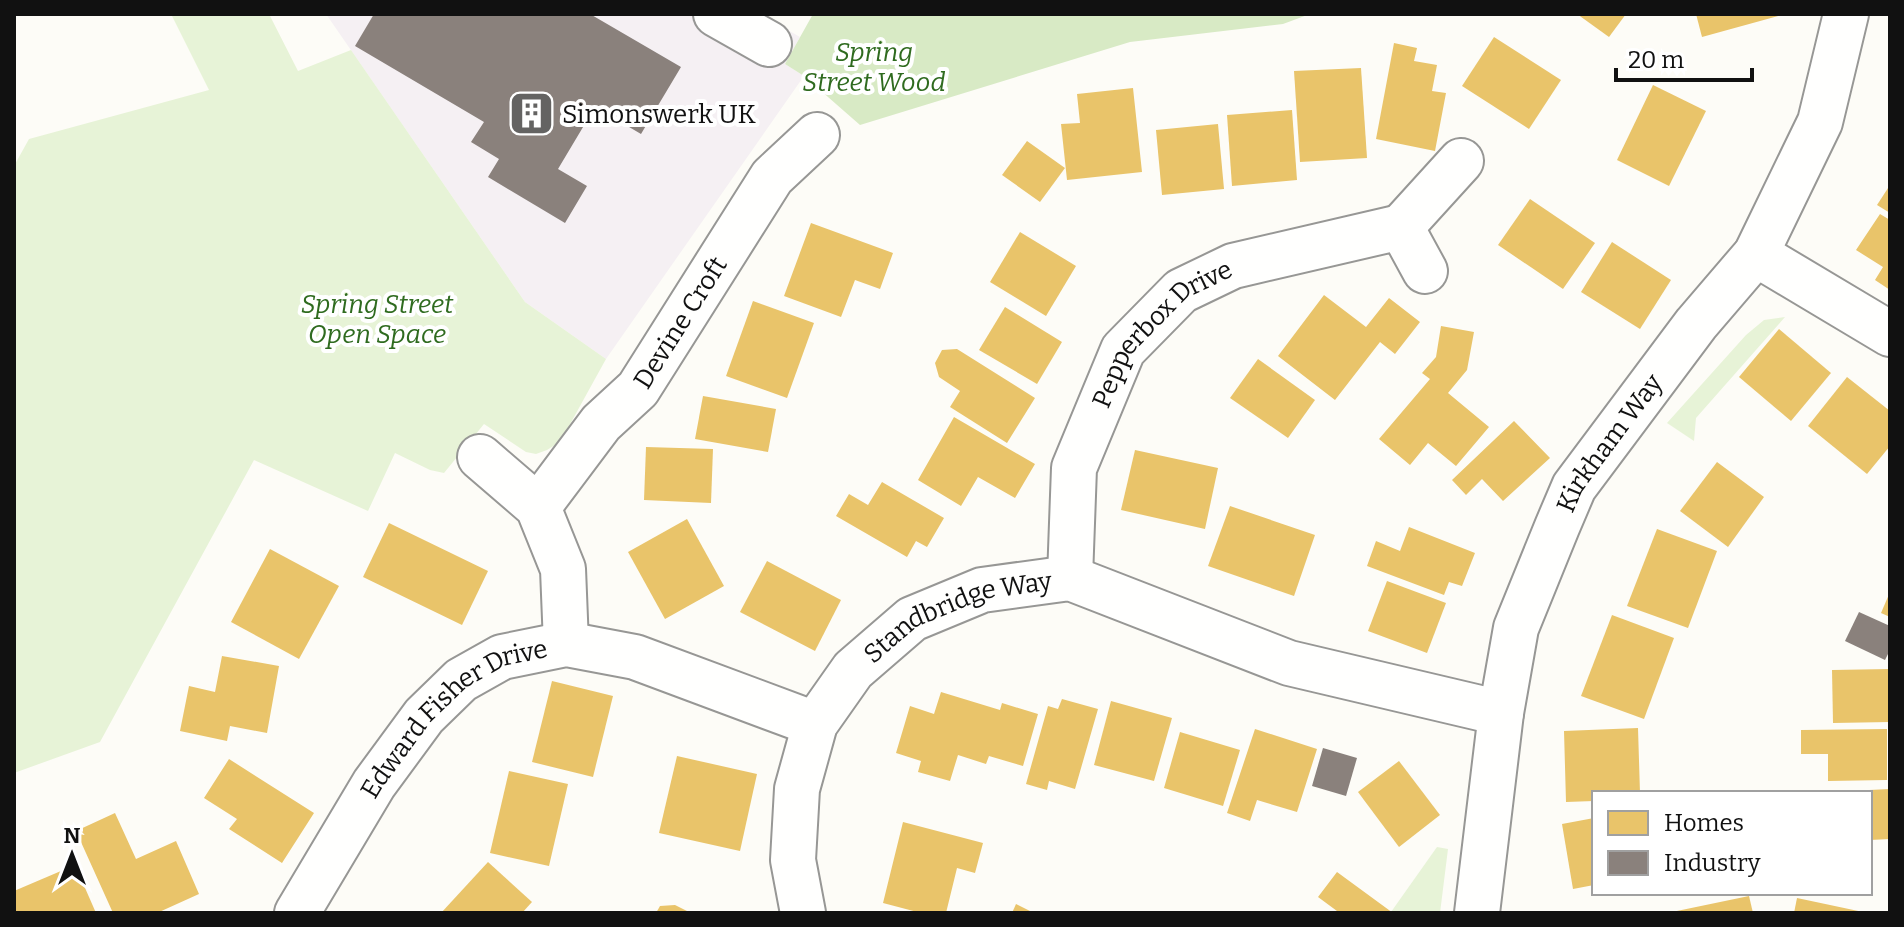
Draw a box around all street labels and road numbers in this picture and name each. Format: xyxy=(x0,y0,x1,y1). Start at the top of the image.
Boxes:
street label: Devine Croft xyxy=(627,250,734,394)
street label: Pepperbox Drive xyxy=(1085,253,1237,412)
street label: Kirkham Way xyxy=(1550,368,1669,517)
street label: Standbridge Way xyxy=(857,565,1054,669)
street label: Edward Fisher Drive xyxy=(354,633,550,803)

